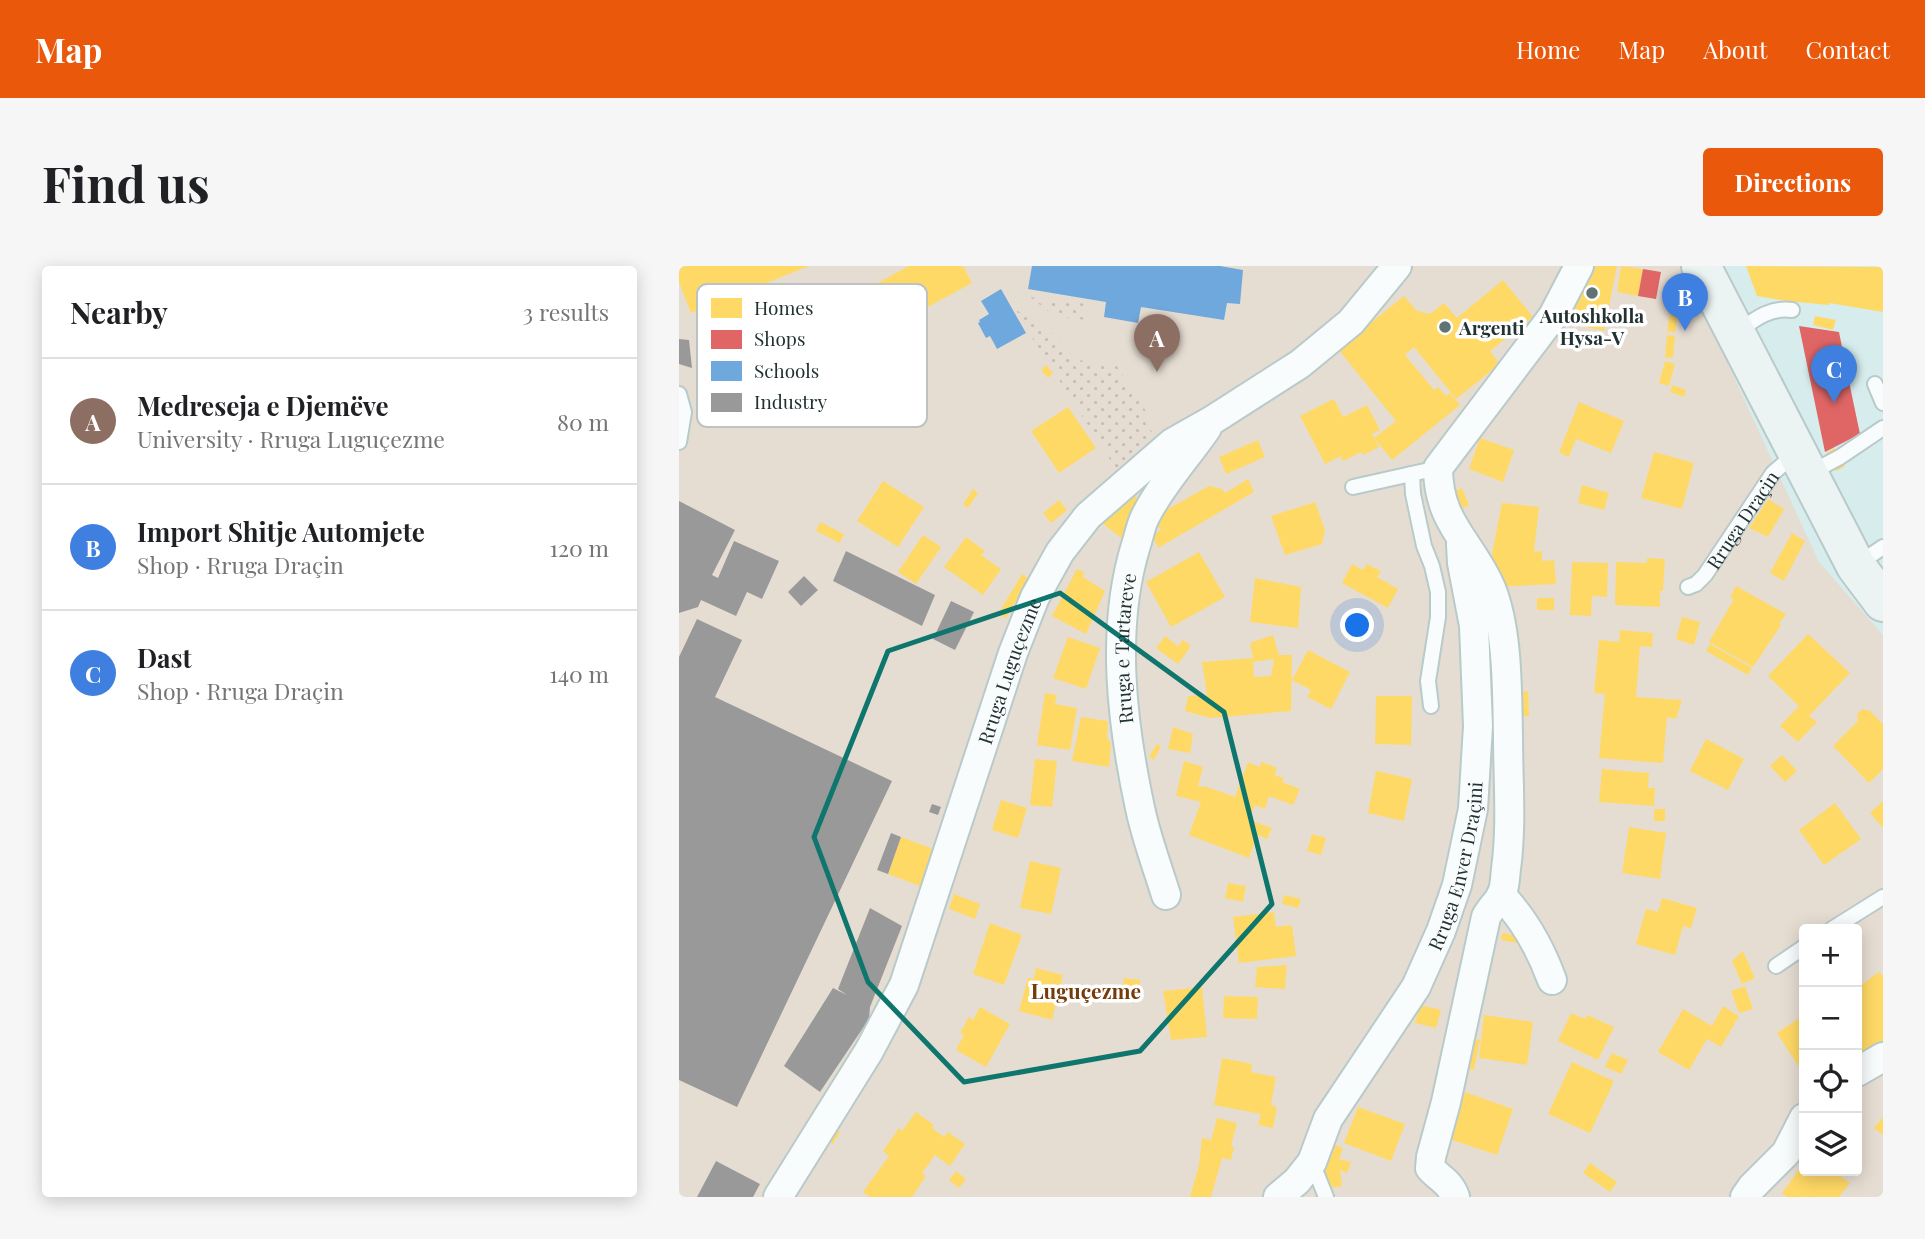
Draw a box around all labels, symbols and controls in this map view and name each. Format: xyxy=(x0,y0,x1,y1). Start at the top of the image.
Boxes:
text: Map xyxy=(35,27,102,71)
text: Home xyxy=(1516,33,1580,65)
text: Map xyxy=(1618,33,1665,65)
text: About xyxy=(1703,33,1767,65)
text: Contact xyxy=(1805,33,1890,65)
button: Directions xyxy=(1703,148,1883,216)
text: Find us xyxy=(42,150,210,215)
pin: B xyxy=(1662,273,1708,331)
legend xyxy=(697,284,927,427)
marker: Autoshkolla Hysa-V xyxy=(1584,285,1600,301)
text: Nearby xyxy=(70,292,168,332)
text: Homes xyxy=(754,294,813,320)
text: 3 results xyxy=(523,296,609,327)
place label: Autoshkolla Hysa-V xyxy=(1539,302,1644,350)
pin: A xyxy=(1134,314,1180,372)
place label: Argenti xyxy=(1458,314,1525,340)
marker: Argenti xyxy=(1437,319,1453,335)
text: Shops xyxy=(754,325,805,351)
pin: C xyxy=(1811,345,1857,403)
text: Schools xyxy=(754,357,819,383)
text: Medreseja e Djemëve xyxy=(137,388,389,423)
text: Industry xyxy=(754,388,828,414)
text: A xyxy=(85,406,101,437)
text: 80 m xyxy=(557,406,609,437)
text: University · Rruga Luguçezme xyxy=(137,423,445,454)
street label: Rruga Draçin xyxy=(1700,465,1785,574)
text: Import Shitje Automjete xyxy=(137,514,425,549)
text: B xyxy=(85,532,101,563)
text: 120 m xyxy=(550,532,609,563)
text: Shop · Rruga Draçin xyxy=(137,549,344,580)
street label: Rruga e Tartareve xyxy=(1108,570,1142,725)
street label: Rruga Luguçezme xyxy=(971,594,1046,747)
your location xyxy=(1340,608,1374,642)
text: Dast xyxy=(137,640,192,675)
text: C xyxy=(85,658,101,689)
text: 140 m xyxy=(549,658,609,689)
text: Shop · Rruga Draçin xyxy=(137,675,344,706)
street label: Rruga Enver Draçini xyxy=(1421,780,1488,954)
map controls xyxy=(1799,924,1862,1176)
button: + xyxy=(1799,924,1862,987)
district label: Luguçezme xyxy=(1031,976,1141,1004)
button: − xyxy=(1799,987,1862,1050)
button: locate xyxy=(1799,1050,1862,1113)
button: layers xyxy=(1799,1113,1862,1176)

